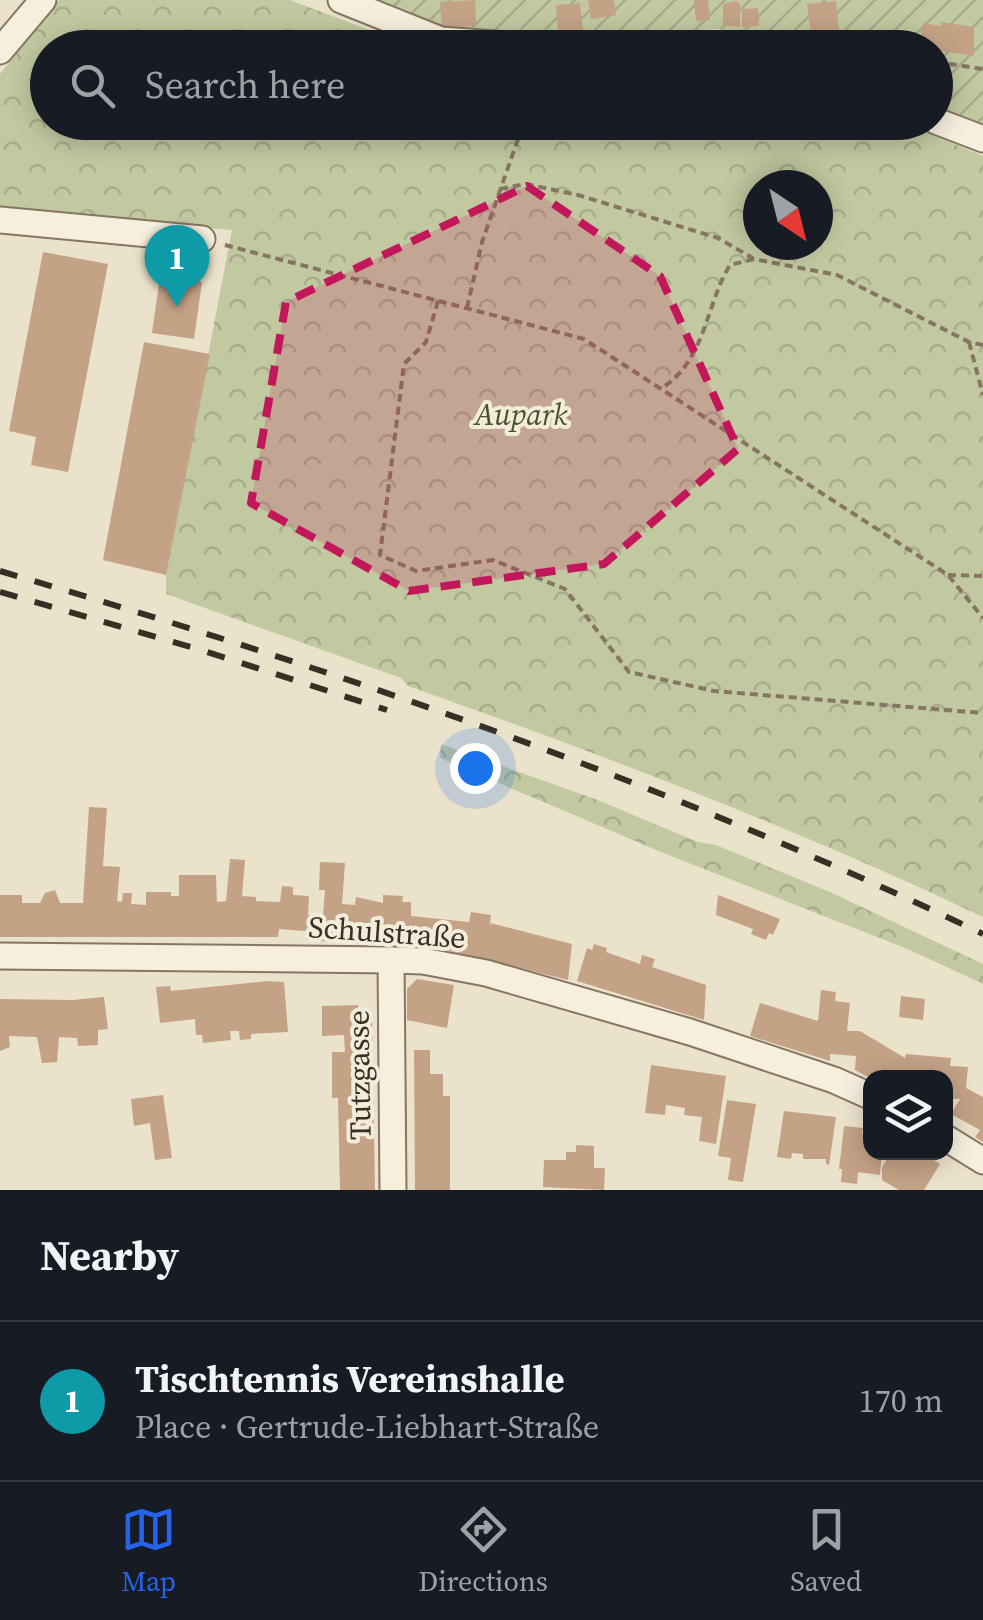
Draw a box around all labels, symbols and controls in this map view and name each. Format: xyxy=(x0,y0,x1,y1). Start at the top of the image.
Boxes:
search box xyxy=(30,30,953,140)
icon: search xyxy=(65,58,120,113)
text: Search here xyxy=(145,59,345,111)
north arrow xyxy=(743,170,833,260)
pin: 1 xyxy=(144,224,210,307)
park label: Aupark xyxy=(473,394,568,435)
your location xyxy=(450,743,501,794)
street label: Schulstraße xyxy=(307,906,467,958)
street label: Tutzgasse xyxy=(337,1010,381,1140)
map controls xyxy=(863,1070,953,1160)
button: layers xyxy=(863,1070,953,1160)
text: Nearby xyxy=(40,1226,179,1284)
text: Tischtennis Vereinshalle xyxy=(135,1353,565,1405)
text: 1 xyxy=(64,1379,81,1423)
text: 170 m xyxy=(859,1379,943,1423)
text: Place · Gertrude-Liebhart-Straße xyxy=(135,1405,599,1449)
tab: Map xyxy=(121,1502,176,1600)
tab: Directions xyxy=(418,1502,548,1600)
tab: Saved xyxy=(790,1502,862,1600)

